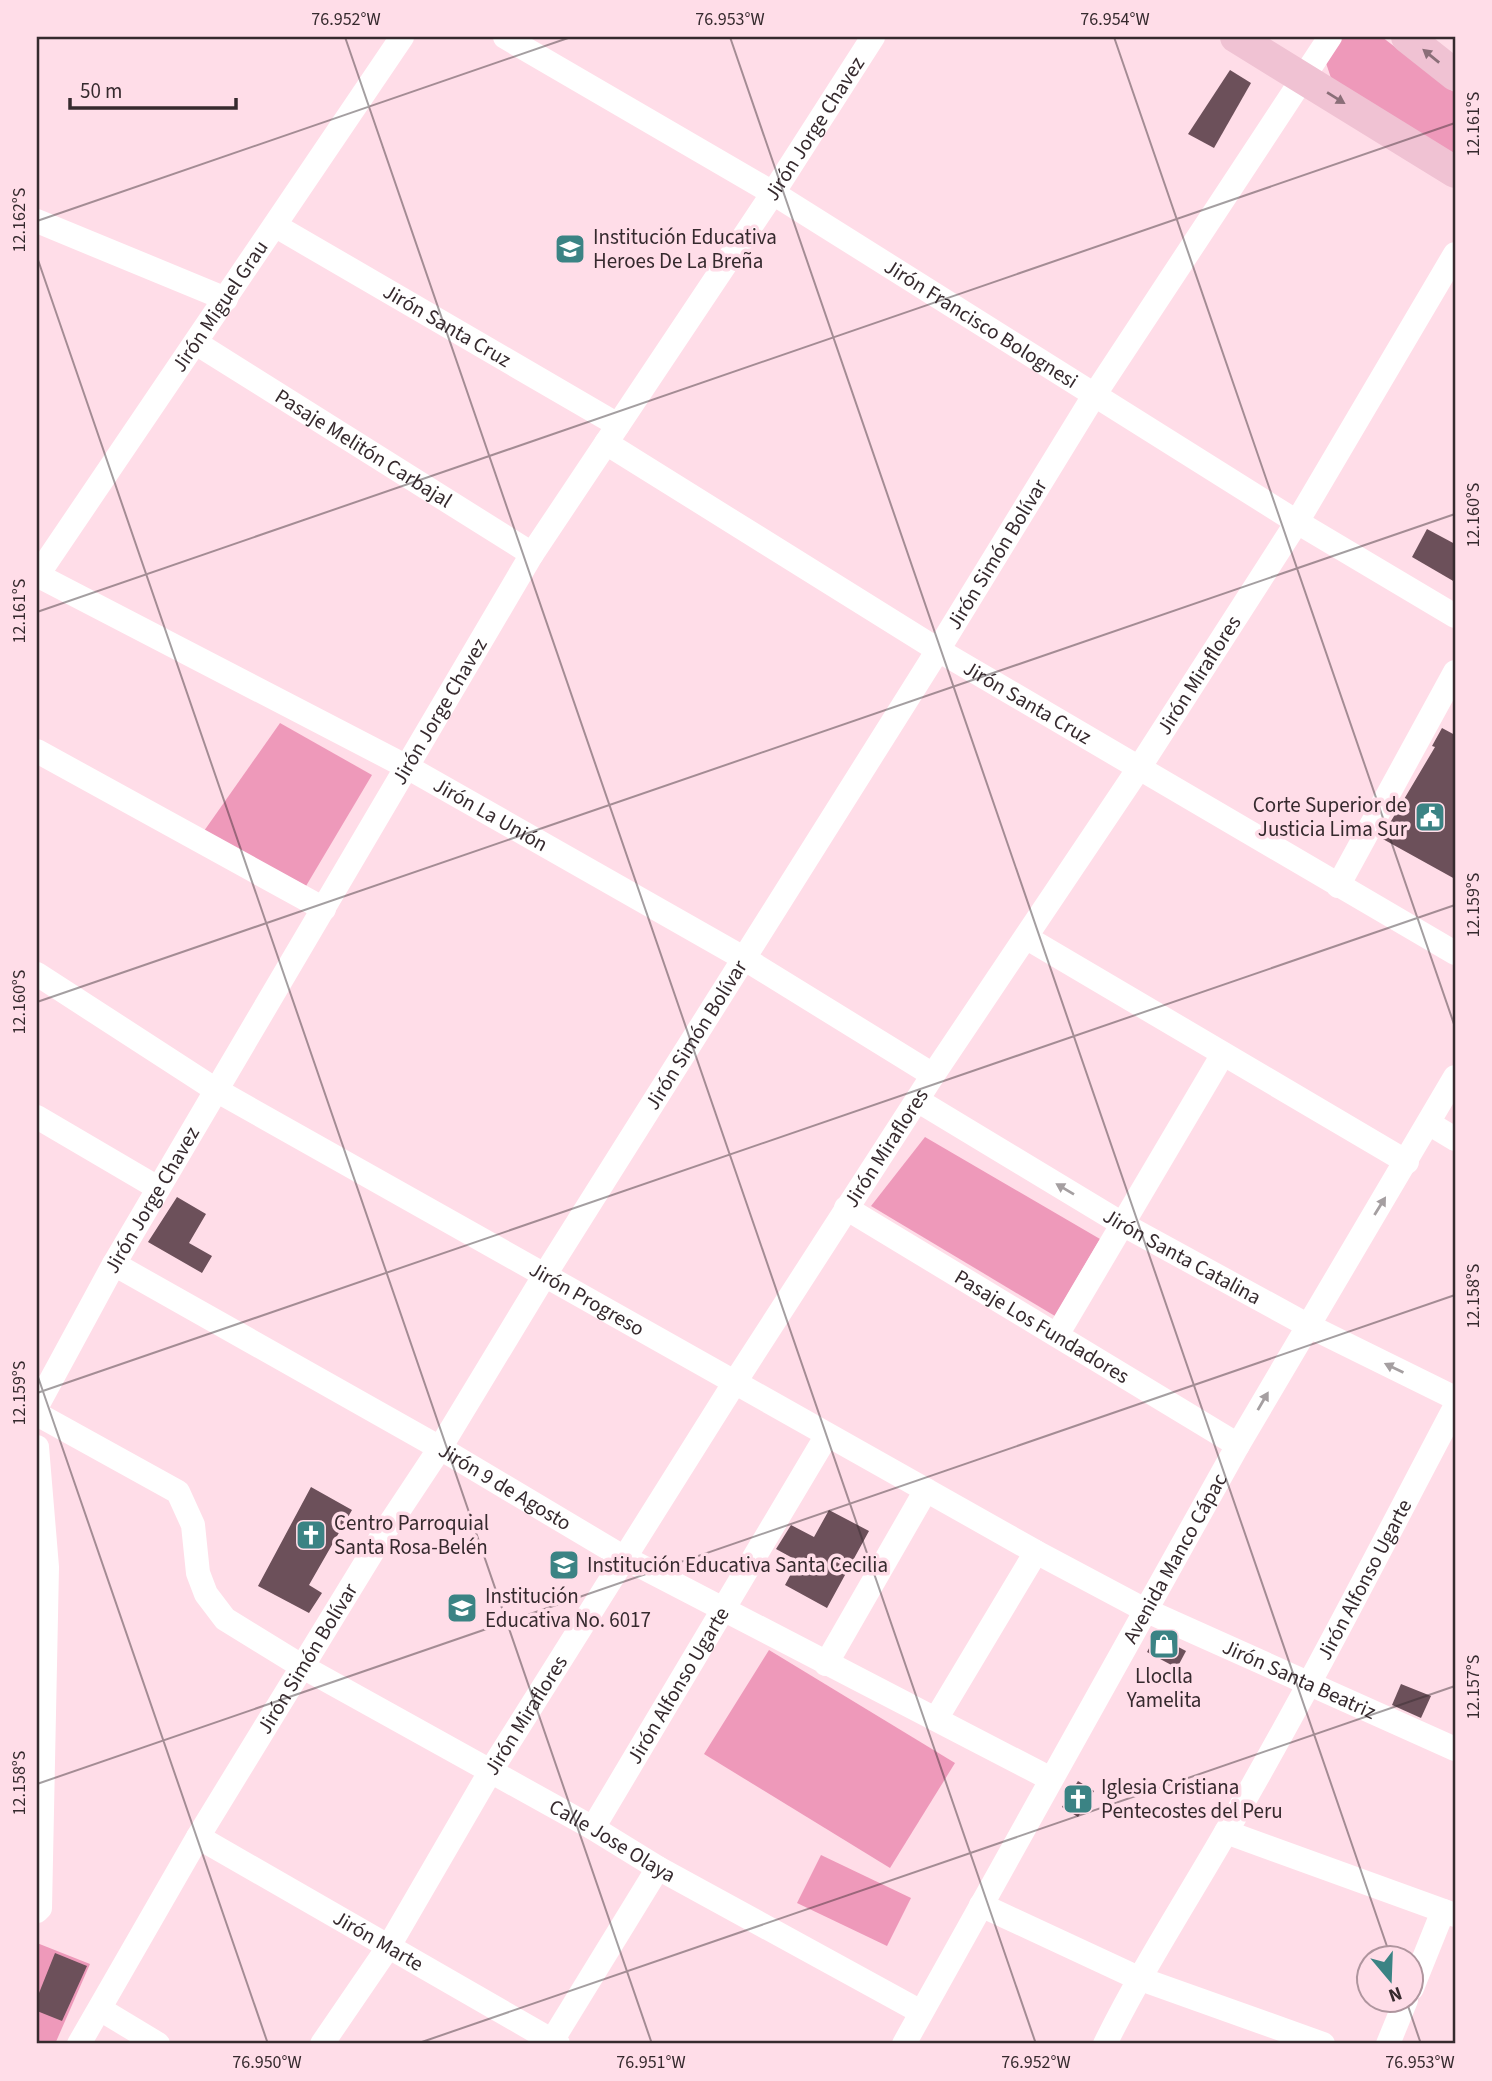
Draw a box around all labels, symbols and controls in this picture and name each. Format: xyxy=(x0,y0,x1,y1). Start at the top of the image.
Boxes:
text: 76.952°W xyxy=(311,7,381,32)
text: 76.953°W xyxy=(695,7,765,32)
text: 76.954°W xyxy=(1080,7,1150,32)
one-way arrow xyxy=(1423,49,1440,64)
street label: Jirón Jorge Chavez xyxy=(757,51,872,207)
scale bar xyxy=(70,66,236,110)
text: 50 m xyxy=(80,76,122,106)
one-way arrow xyxy=(1326,92,1346,105)
text: 12.161°S xyxy=(1461,92,1486,156)
text: 12.162°S xyxy=(7,188,32,252)
place label: Institución Educativa Heroes De La Breña xyxy=(593,222,777,276)
school or university icon: Institución Educativa Heroes De La Breña xyxy=(553,232,587,266)
street label: Jirón Miguel Grau xyxy=(164,234,275,378)
street label: Jirón Francisco Bolognesi xyxy=(879,252,1084,396)
street label: Jirón Santa Cruz xyxy=(377,276,517,375)
street label: Pasaje Melitón Carbajal xyxy=(269,381,458,515)
street label: Jirón Simón Bolívar xyxy=(939,472,1055,635)
text: 12.160°S xyxy=(1461,483,1486,547)
text: 12.161°S xyxy=(7,579,32,643)
street label: Jirón Miraflores xyxy=(1149,609,1248,741)
street label: Jirón Jorge Chavez xyxy=(384,632,495,790)
street label: Jirón Santa Cruz xyxy=(958,653,1097,752)
street label: Jirón La Unión xyxy=(428,770,553,859)
place label: Corte Superior de Justicia Lima Sur xyxy=(1253,790,1408,844)
public building icon: Corte Superior de Justicia Lima Sur xyxy=(1413,800,1447,834)
text: 12.159°S xyxy=(1461,873,1486,937)
street label: Jirón Simón Bolívar xyxy=(637,953,755,1116)
text: 12.160°S xyxy=(7,970,32,1034)
street label: Jirón Miraflores xyxy=(836,1082,936,1213)
street label: Jirón Jorge Chavez xyxy=(97,1121,207,1279)
one-way arrow xyxy=(1055,1183,1075,1196)
one-way arrow xyxy=(1374,1196,1387,1216)
street label: Jirón Santa Catalina xyxy=(1097,1201,1267,1312)
street label: Jirón Progreso xyxy=(524,1254,650,1343)
street label: Pasaje Los Fundadores xyxy=(949,1262,1135,1391)
text: 12.158°S xyxy=(1461,1264,1486,1328)
text: 12.159°S xyxy=(7,1361,32,1425)
one-way arrow xyxy=(1384,1362,1404,1374)
one-way arrow xyxy=(1257,1391,1269,1411)
street label: Jirón 9 de Agosto xyxy=(433,1435,577,1538)
street label: Avenida Manco Cápac xyxy=(1115,1467,1235,1649)
street label: Jirón Alfonso Ugarte xyxy=(1309,1494,1419,1665)
place label: Centro Parroquial Santa Rosa-Belén xyxy=(334,1508,489,1562)
church icon: Centro Parroquial Santa Rosa-Belén xyxy=(294,1518,328,1552)
school or university icon: Institución Educativa Santa Cecilia xyxy=(547,1548,581,1582)
place label: Institución Educativa Santa Cecilia xyxy=(587,1550,888,1580)
street label: Jirón Simón Bolívar xyxy=(250,1577,365,1740)
place label: Institución Educativa No. 6017 xyxy=(485,1581,651,1635)
school or university icon: Institución Educativa No. 6017 xyxy=(445,1591,479,1625)
street label: Jirón Alfonso Ugarte xyxy=(619,1601,736,1770)
shop icon: Lloclla Yamelita xyxy=(1147,1627,1181,1661)
street label: Jirón Santa Beatriz xyxy=(1218,1632,1381,1727)
street label: Jirón Miraflores xyxy=(477,1649,575,1781)
text: 12.157°S xyxy=(1461,1655,1486,1719)
place label: Lloclla Yamelita xyxy=(1126,1661,1201,1715)
text: 12.158°S xyxy=(7,1751,32,1815)
place label: Iglesia Cristiana Pentecostes del Peru xyxy=(1101,1772,1283,1826)
church icon: Iglesia Cristiana Pentecostes del Peru xyxy=(1061,1782,1095,1816)
street label: Calle Jose Olaya xyxy=(544,1792,681,1890)
street label: Jirón Marte xyxy=(328,1903,429,1979)
north arrow xyxy=(1356,1944,1426,2014)
text: N xyxy=(1385,1979,1405,2008)
text: 76.950°W xyxy=(232,2050,302,2075)
text: 76.951°W xyxy=(616,2050,686,2075)
text: 76.952°W xyxy=(1001,2050,1071,2075)
text: 76.953°W xyxy=(1385,2050,1455,2075)

